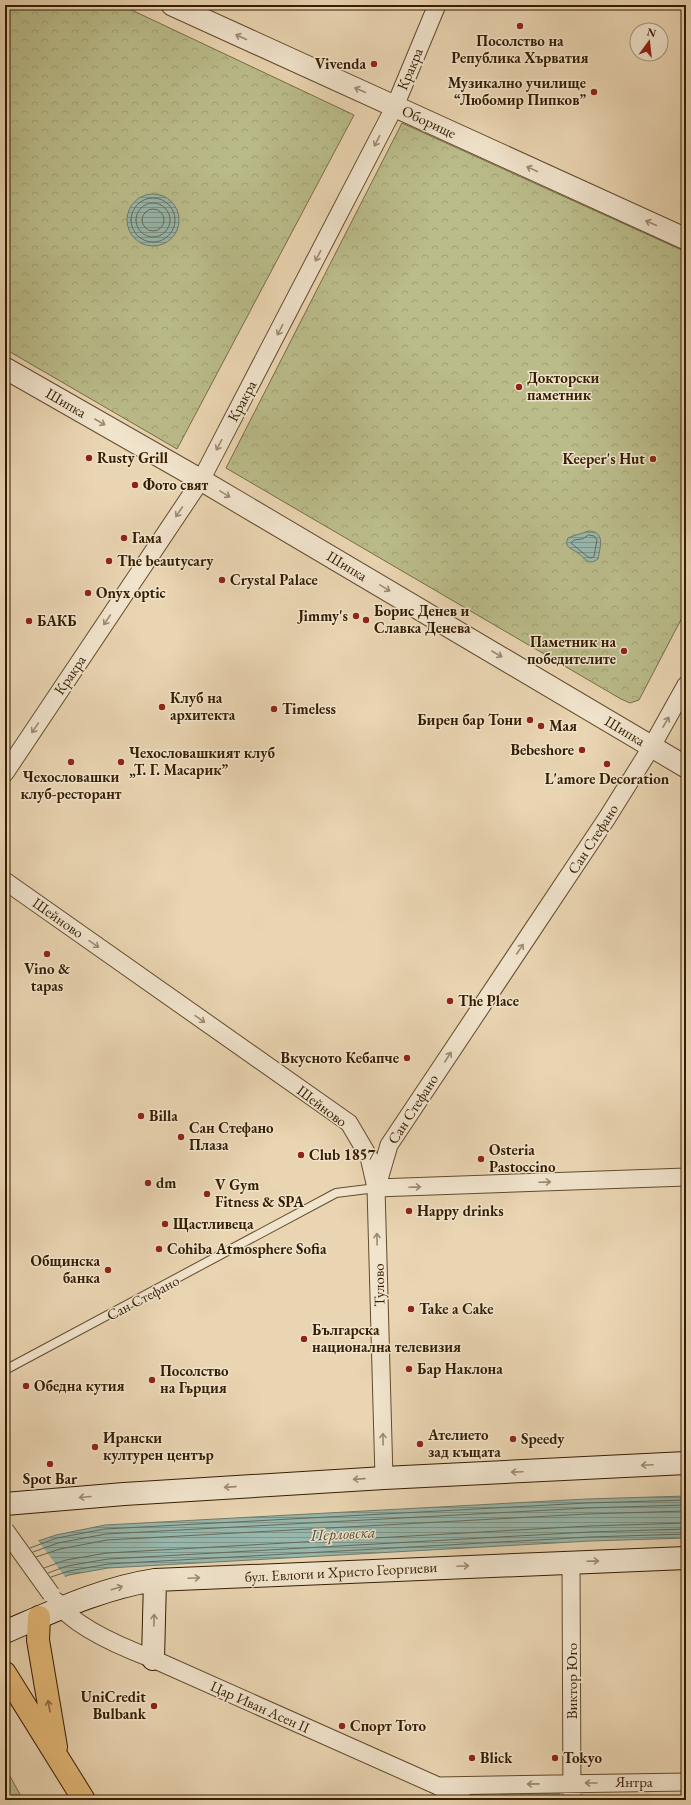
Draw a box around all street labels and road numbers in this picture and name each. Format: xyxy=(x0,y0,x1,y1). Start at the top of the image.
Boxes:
street label: Кракра xyxy=(392,45,427,93)
street label: Оборище xyxy=(399,101,460,142)
street label: Кракра xyxy=(223,377,260,425)
street label: Шипка xyxy=(42,383,90,422)
street label: Шипка xyxy=(324,546,371,585)
street label: Кракра xyxy=(49,651,90,698)
street label: Шипка xyxy=(602,711,649,750)
street label: Сан Стефано xyxy=(563,800,622,877)
street label: Шейново xyxy=(29,893,88,942)
street label: Сан Стефано xyxy=(383,1070,442,1147)
street label: Шейново xyxy=(293,1080,351,1131)
street label: Тулово xyxy=(369,1263,388,1307)
street label: Сан Стефано xyxy=(103,1270,182,1325)
street label: бул. Евлоги и Христо Георгиеви xyxy=(244,1557,438,1586)
street label: Виктор Юго xyxy=(562,1643,581,1719)
street label: Цар Иван Асен II xyxy=(208,1676,313,1737)
street label: Янтра xyxy=(614,1772,653,1791)

